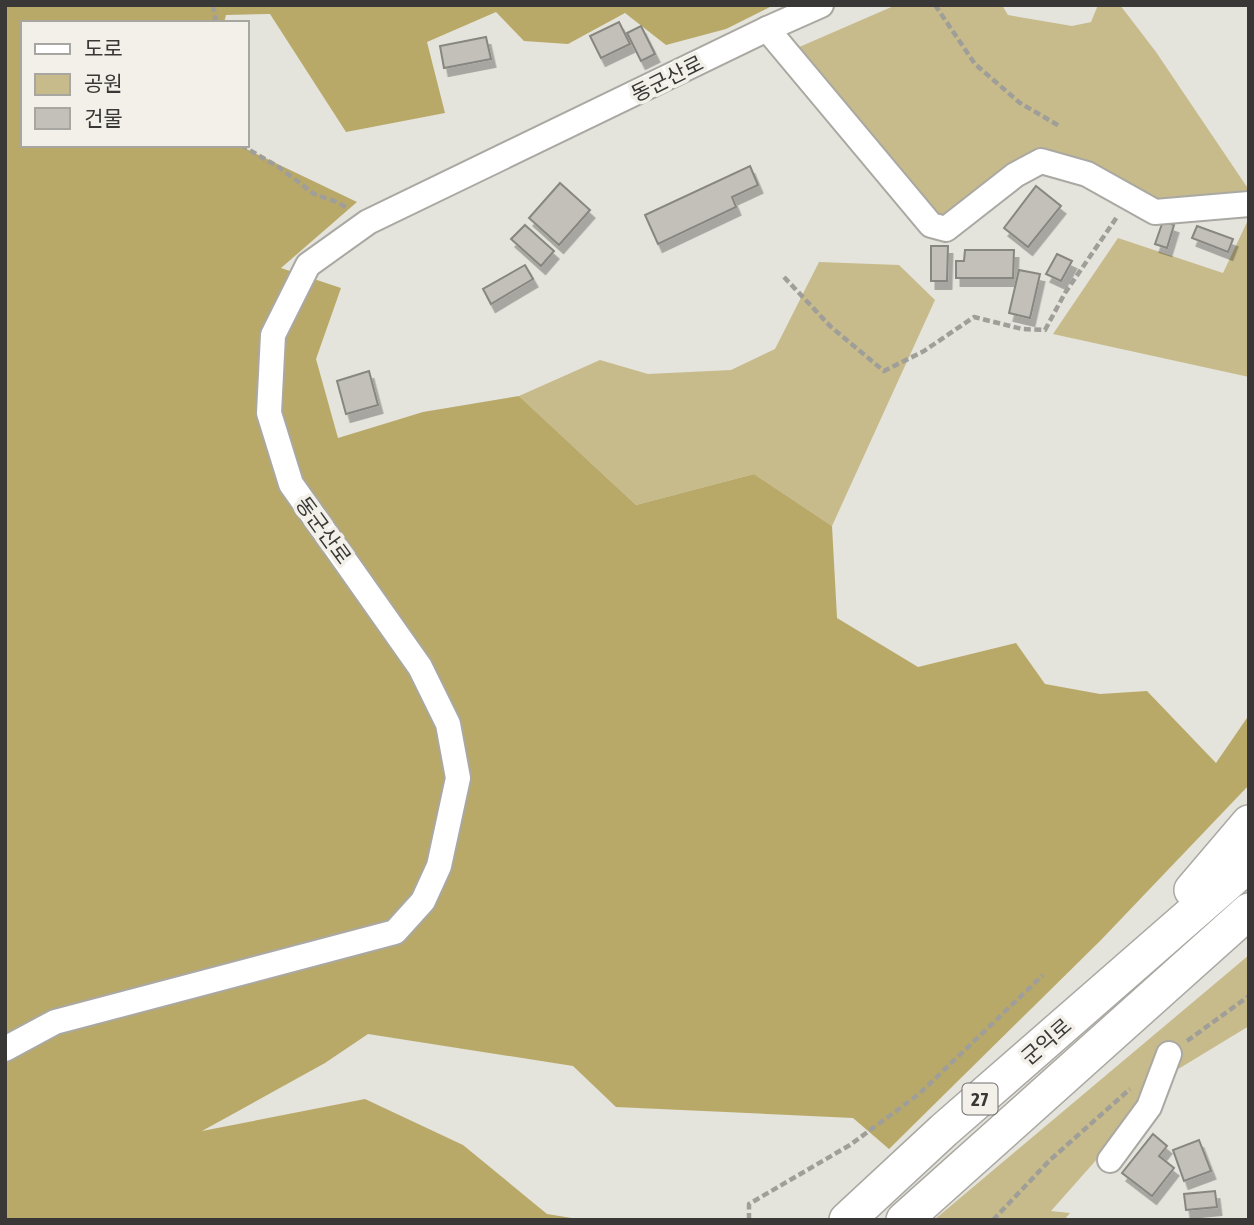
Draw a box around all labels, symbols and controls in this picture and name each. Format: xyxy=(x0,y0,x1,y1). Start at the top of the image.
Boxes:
legend xyxy=(21,21,248,147)
text: 도로 xyxy=(84,36,123,60)
street label: 동군산로 xyxy=(627,50,707,106)
text: 공원 xyxy=(84,71,123,95)
text: 건물 xyxy=(84,106,123,130)
street label: 동군산로 xyxy=(292,492,356,568)
street label: 군익로 xyxy=(1016,1013,1076,1069)
road number: 27 xyxy=(962,1084,998,1114)

